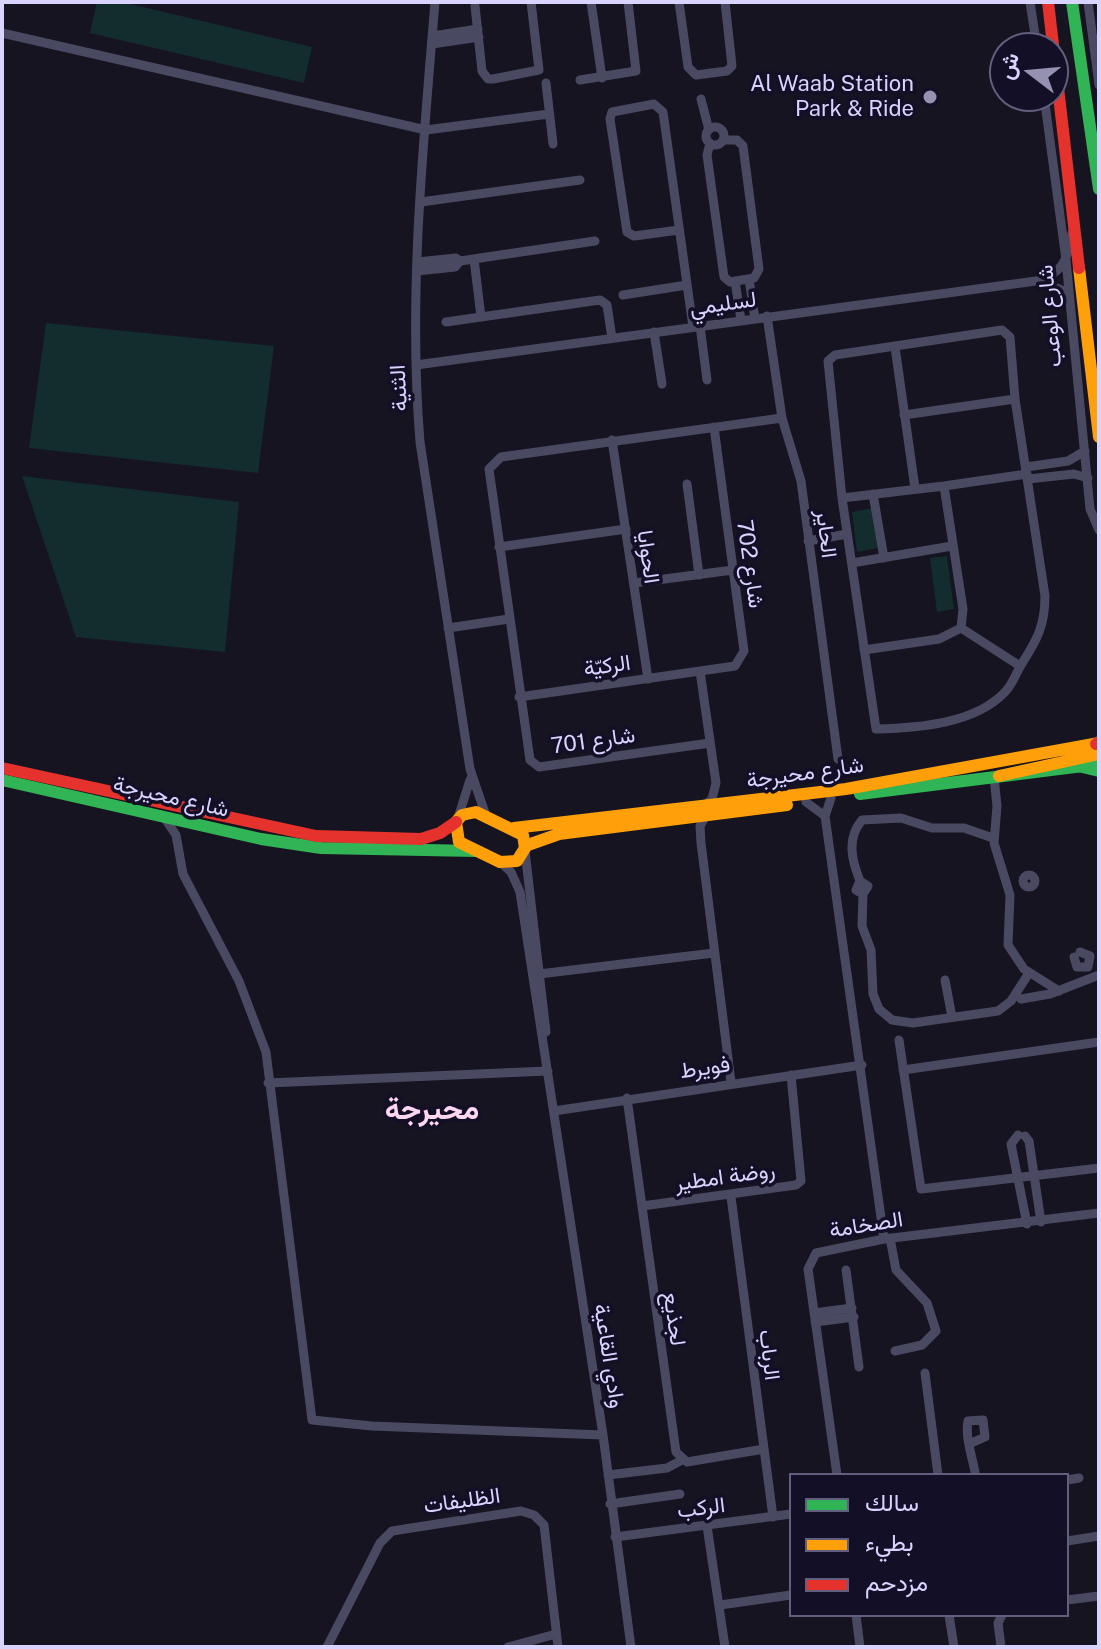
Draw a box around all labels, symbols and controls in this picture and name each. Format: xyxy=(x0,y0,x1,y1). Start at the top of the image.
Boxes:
north arrow xyxy=(989,32,1069,112)
text: ش xyxy=(992,50,1024,82)
place label: Al Waab Station Park & Ride xyxy=(750,71,914,122)
marker: Al Waab Station Park & Ride xyxy=(921,88,939,106)
street label: شارع الوعب xyxy=(1032,264,1068,368)
street label: لسليمي xyxy=(688,286,758,322)
street label: الثنية xyxy=(385,364,413,412)
street label: الحاير xyxy=(810,508,842,560)
street label: شارع 702 xyxy=(731,518,769,610)
street label: الحوايا xyxy=(631,528,665,586)
street label: الركيّة xyxy=(582,650,632,682)
street label: شارع 701 xyxy=(549,722,637,760)
street label: شارع محيرجة xyxy=(745,752,865,794)
street label: شارع محيرجة xyxy=(111,771,231,823)
street label: فويرط xyxy=(678,1051,732,1085)
district label: محيرجة xyxy=(385,1092,479,1128)
street label: روضة امطير xyxy=(673,1157,777,1197)
street label: الصخامة xyxy=(827,1206,905,1244)
street label: لجذيع xyxy=(657,1290,691,1348)
street label: وادي القاعية xyxy=(588,1302,630,1410)
street label: الرباب xyxy=(753,1328,785,1382)
legend xyxy=(789,1473,1069,1617)
street label: الظليفات xyxy=(422,1483,502,1519)
text: سالك xyxy=(865,1488,919,1516)
street label: الركب xyxy=(676,1492,726,1524)
text: بطيء xyxy=(865,1528,914,1556)
text: مزدحم xyxy=(865,1568,928,1596)

